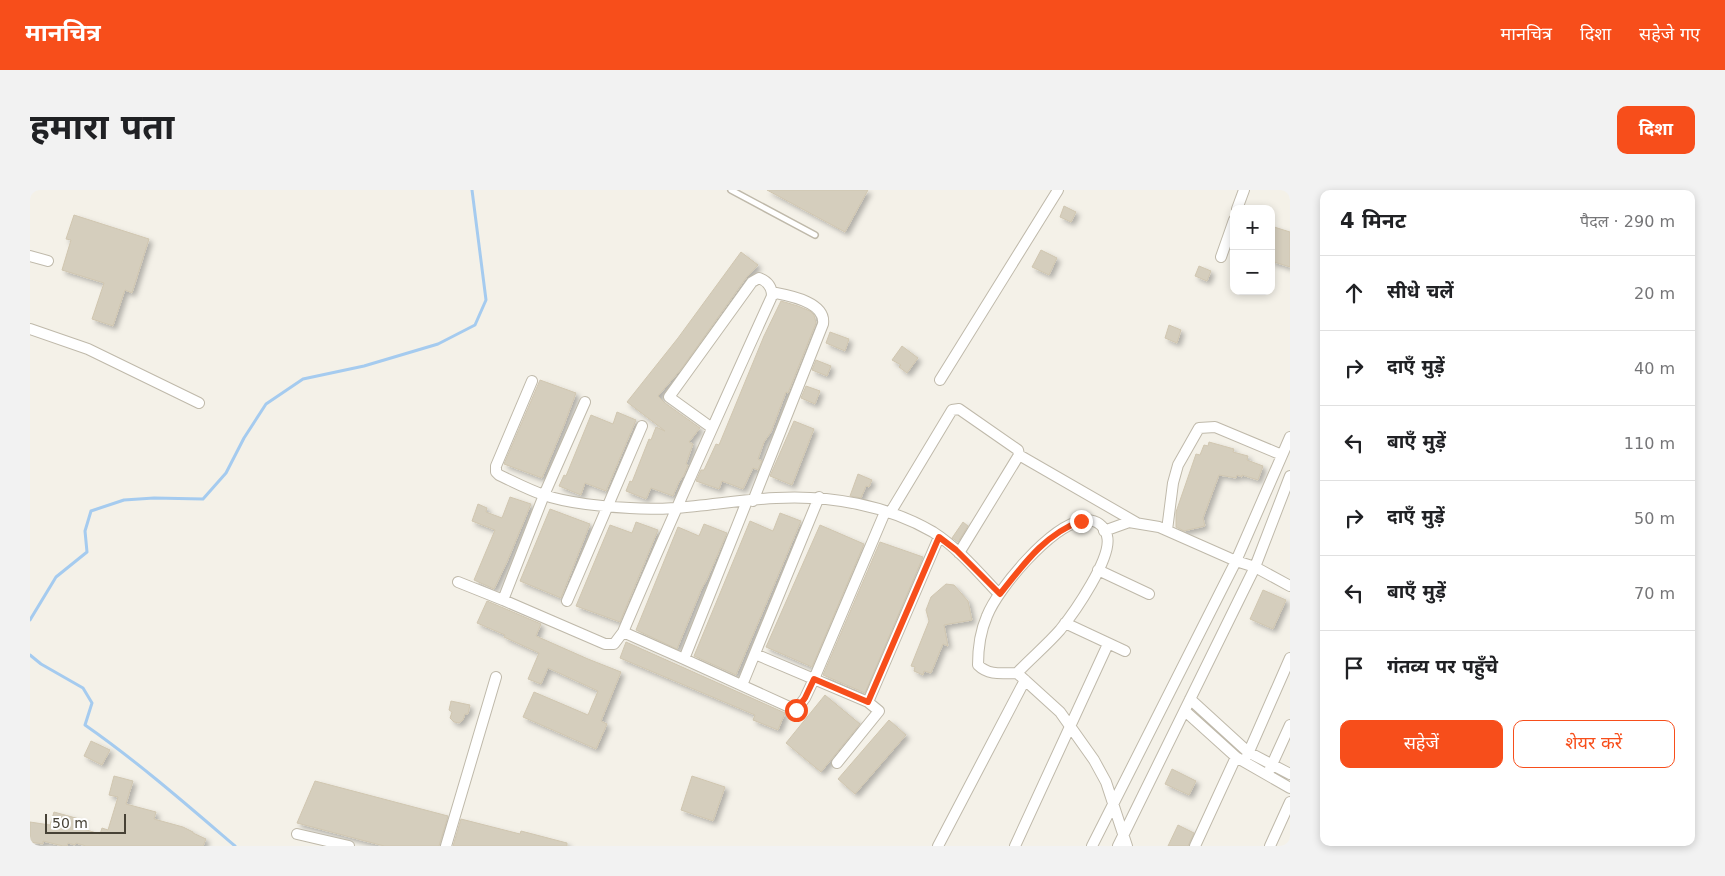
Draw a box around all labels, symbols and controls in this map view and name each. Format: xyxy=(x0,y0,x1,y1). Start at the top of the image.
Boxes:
text: मानचित्र xyxy=(25,19,101,47)
text: मानचित्र xyxy=(1501,23,1552,44)
text: दिशा xyxy=(1580,23,1611,44)
text: सहेजे गए xyxy=(1639,23,1700,44)
button: दिशा xyxy=(1617,106,1695,154)
text: हमारा पता xyxy=(30,107,174,147)
map controls xyxy=(1230,205,1275,295)
button: + xyxy=(1230,205,1275,250)
text: 4 मिनट xyxy=(1340,209,1406,233)
text: पैदल · 290 m xyxy=(1580,212,1675,231)
button: − xyxy=(1230,250,1275,295)
icon: ahead xyxy=(1340,279,1368,307)
text: सीधे चलें xyxy=(1387,280,1454,302)
text: 20 m xyxy=(1634,284,1675,303)
icon: right xyxy=(1340,354,1368,382)
text: दाएँ मुड़ें xyxy=(1387,355,1445,377)
text: 40 m xyxy=(1634,359,1675,378)
icon: left xyxy=(1340,429,1368,457)
text: बाएँ मुड़ें xyxy=(1387,430,1446,452)
text: 110 m xyxy=(1624,434,1675,453)
icon: right xyxy=(1340,504,1368,532)
text: दाएँ मुड़ें xyxy=(1387,505,1445,527)
text: 50 m xyxy=(1634,509,1675,528)
route end xyxy=(1070,510,1093,533)
icon: left xyxy=(1340,579,1368,607)
text: बाएँ मुड़ें xyxy=(1387,580,1446,602)
text: 70 m xyxy=(1634,584,1675,603)
icon: arrive xyxy=(1340,654,1368,682)
text: गंतव्य पर पहुँचे xyxy=(1387,655,1498,677)
route start xyxy=(785,699,808,722)
button: सहेजें xyxy=(1340,720,1503,768)
button: शेयर करें xyxy=(1513,720,1675,768)
scale bar xyxy=(45,811,126,834)
text: 50 m xyxy=(52,815,88,831)

